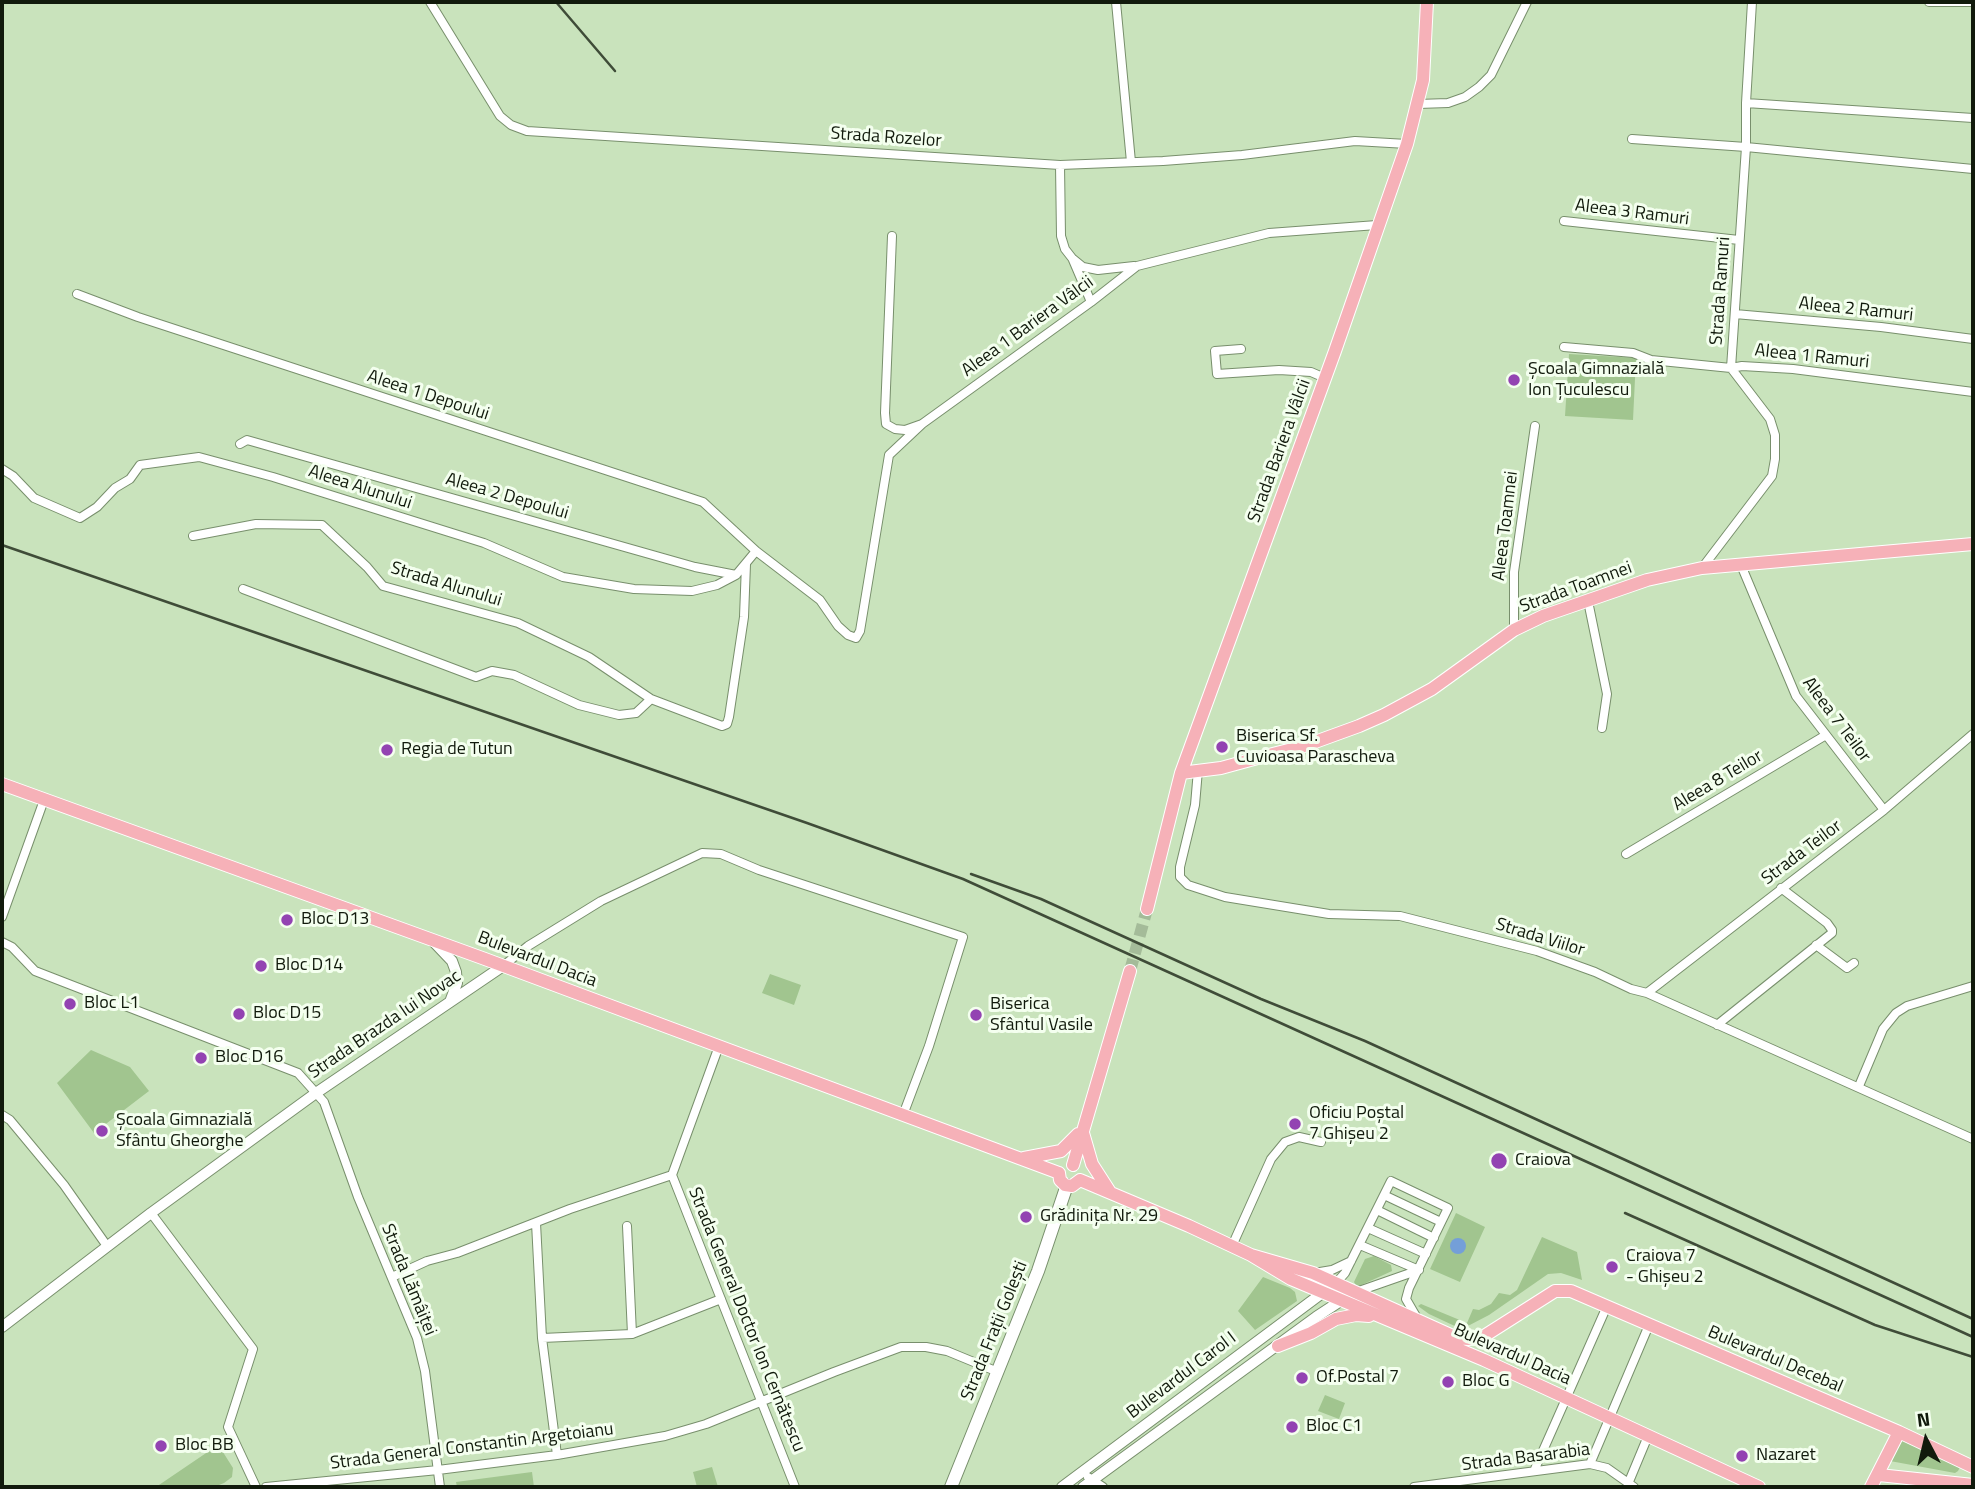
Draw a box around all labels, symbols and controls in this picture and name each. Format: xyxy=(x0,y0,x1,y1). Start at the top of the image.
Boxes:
street label: Strada Rozelor xyxy=(830,123,942,153)
street label: Aleea 3 Ramuri xyxy=(1574,195,1690,231)
street label: Strada Ramuri xyxy=(1706,236,1736,346)
street label: Aleea 1 Bariera Vâlcii xyxy=(958,272,1098,382)
street label: Aleea 2 Ramuri xyxy=(1798,293,1914,327)
street label: Aleea 1 Ramuri xyxy=(1754,340,1870,374)
place label: Școala Gimnazială Ion Țuculescu xyxy=(1528,359,1664,402)
street label: Aleea 1 Depoului xyxy=(364,366,492,426)
marker: Școala Gimnazială Ion Țuculescu xyxy=(1506,372,1522,388)
street label: Strada Bariera Vâlcii xyxy=(1244,376,1316,526)
street label: Aleea Alunului xyxy=(306,461,414,515)
street label: Aleea 2 Depoului xyxy=(443,469,571,525)
street label: Aleea Toamnei xyxy=(1489,470,1523,582)
street label: Strada Alunului xyxy=(388,558,504,612)
street label: Strada Toamnei xyxy=(1517,558,1635,618)
street label: Aleea 7 Teilor xyxy=(1797,673,1875,767)
place label: Biserica Sf. Cuvioasa Parascheva xyxy=(1236,726,1395,768)
place label: Regia de Tutun xyxy=(401,739,513,761)
marker: Biserica Sf. Cuvioasa Parascheva xyxy=(1214,739,1230,755)
marker: Regia de Tutun xyxy=(379,742,395,758)
street label: Aleea 8 Teilor xyxy=(1669,746,1767,816)
street label: Strada Teilor xyxy=(1758,816,1846,890)
place label: Bloc D13 xyxy=(301,909,369,931)
marker: Bloc D13 xyxy=(279,912,295,928)
street label: Strada Viilor xyxy=(1493,914,1587,962)
street label: Bulevardul Dacia xyxy=(474,927,600,993)
place label: Bloc D14 xyxy=(275,955,343,977)
marker: Bloc D14 xyxy=(253,958,269,974)
street label: Strada Brazda lui Novac xyxy=(305,966,465,1084)
place label: Bloc L1 xyxy=(84,993,139,1015)
place label: Biserica Sfântul Vasile xyxy=(990,994,1093,1036)
marker: Bloc L1 xyxy=(62,996,78,1012)
place label: Bloc D15 xyxy=(253,1003,321,1025)
marker: Bloc D15 xyxy=(231,1006,247,1022)
marker: Biserica Sfântul Vasile xyxy=(968,1007,984,1023)
place label: Bloc D16 xyxy=(215,1047,283,1069)
marker: Bloc D16 xyxy=(193,1050,209,1066)
place label: Oficiu Poștal 7 Ghișeu 2 xyxy=(1309,1103,1404,1146)
place label: Școala Gimnazială Sfântu Gheorghe xyxy=(116,1110,252,1152)
marker: Oficiu Poștal 7 Ghișeu 2 xyxy=(1287,1116,1303,1132)
marker: Școala Gimnazială Sfântu Gheorghe xyxy=(94,1123,110,1139)
place label: Craiova xyxy=(1515,1150,1571,1172)
marker: Craiova xyxy=(1489,1151,1509,1171)
street label: Strada General Doctor Ion Cernătescu xyxy=(683,1185,809,1455)
place label: Grădinița Nr. 29 xyxy=(1040,1206,1158,1228)
marker: Grădinița Nr. 29 xyxy=(1018,1209,1034,1225)
street label: Strada Lămâiței xyxy=(376,1221,440,1339)
place label: Craiova 7 - Ghișeu 2 xyxy=(1626,1246,1704,1288)
street label: Strada Frații Golești xyxy=(957,1258,1033,1404)
marker: Craiova 7 - Ghișeu 2 xyxy=(1604,1259,1620,1275)
street label: Bulevardul Dacia xyxy=(1450,1320,1574,1390)
street label: Bulevardul Decebal xyxy=(1704,1322,1846,1398)
street label: Bulevardul Carol I xyxy=(1123,1328,1241,1424)
place label: Of.Postal 7 xyxy=(1316,1367,1399,1389)
marker: Of.Postal 7 xyxy=(1294,1370,1310,1386)
place label: Bloc G xyxy=(1462,1371,1510,1393)
marker: Bloc G xyxy=(1440,1374,1456,1390)
text: N xyxy=(1915,1403,1932,1434)
north arrow xyxy=(1891,1405,1961,1475)
place label: Bloc C1 xyxy=(1306,1416,1362,1438)
street label: Strada General Constantin Argetoianu xyxy=(329,1419,615,1475)
marker: Bloc C1 xyxy=(1284,1419,1300,1435)
place label: Bloc BB xyxy=(175,1435,234,1457)
marker: Bloc BB xyxy=(153,1438,169,1454)
street label: Strada Basarabia xyxy=(1461,1439,1591,1477)
place label: Nazaret xyxy=(1756,1445,1816,1467)
marker: Nazaret xyxy=(1734,1448,1750,1464)

